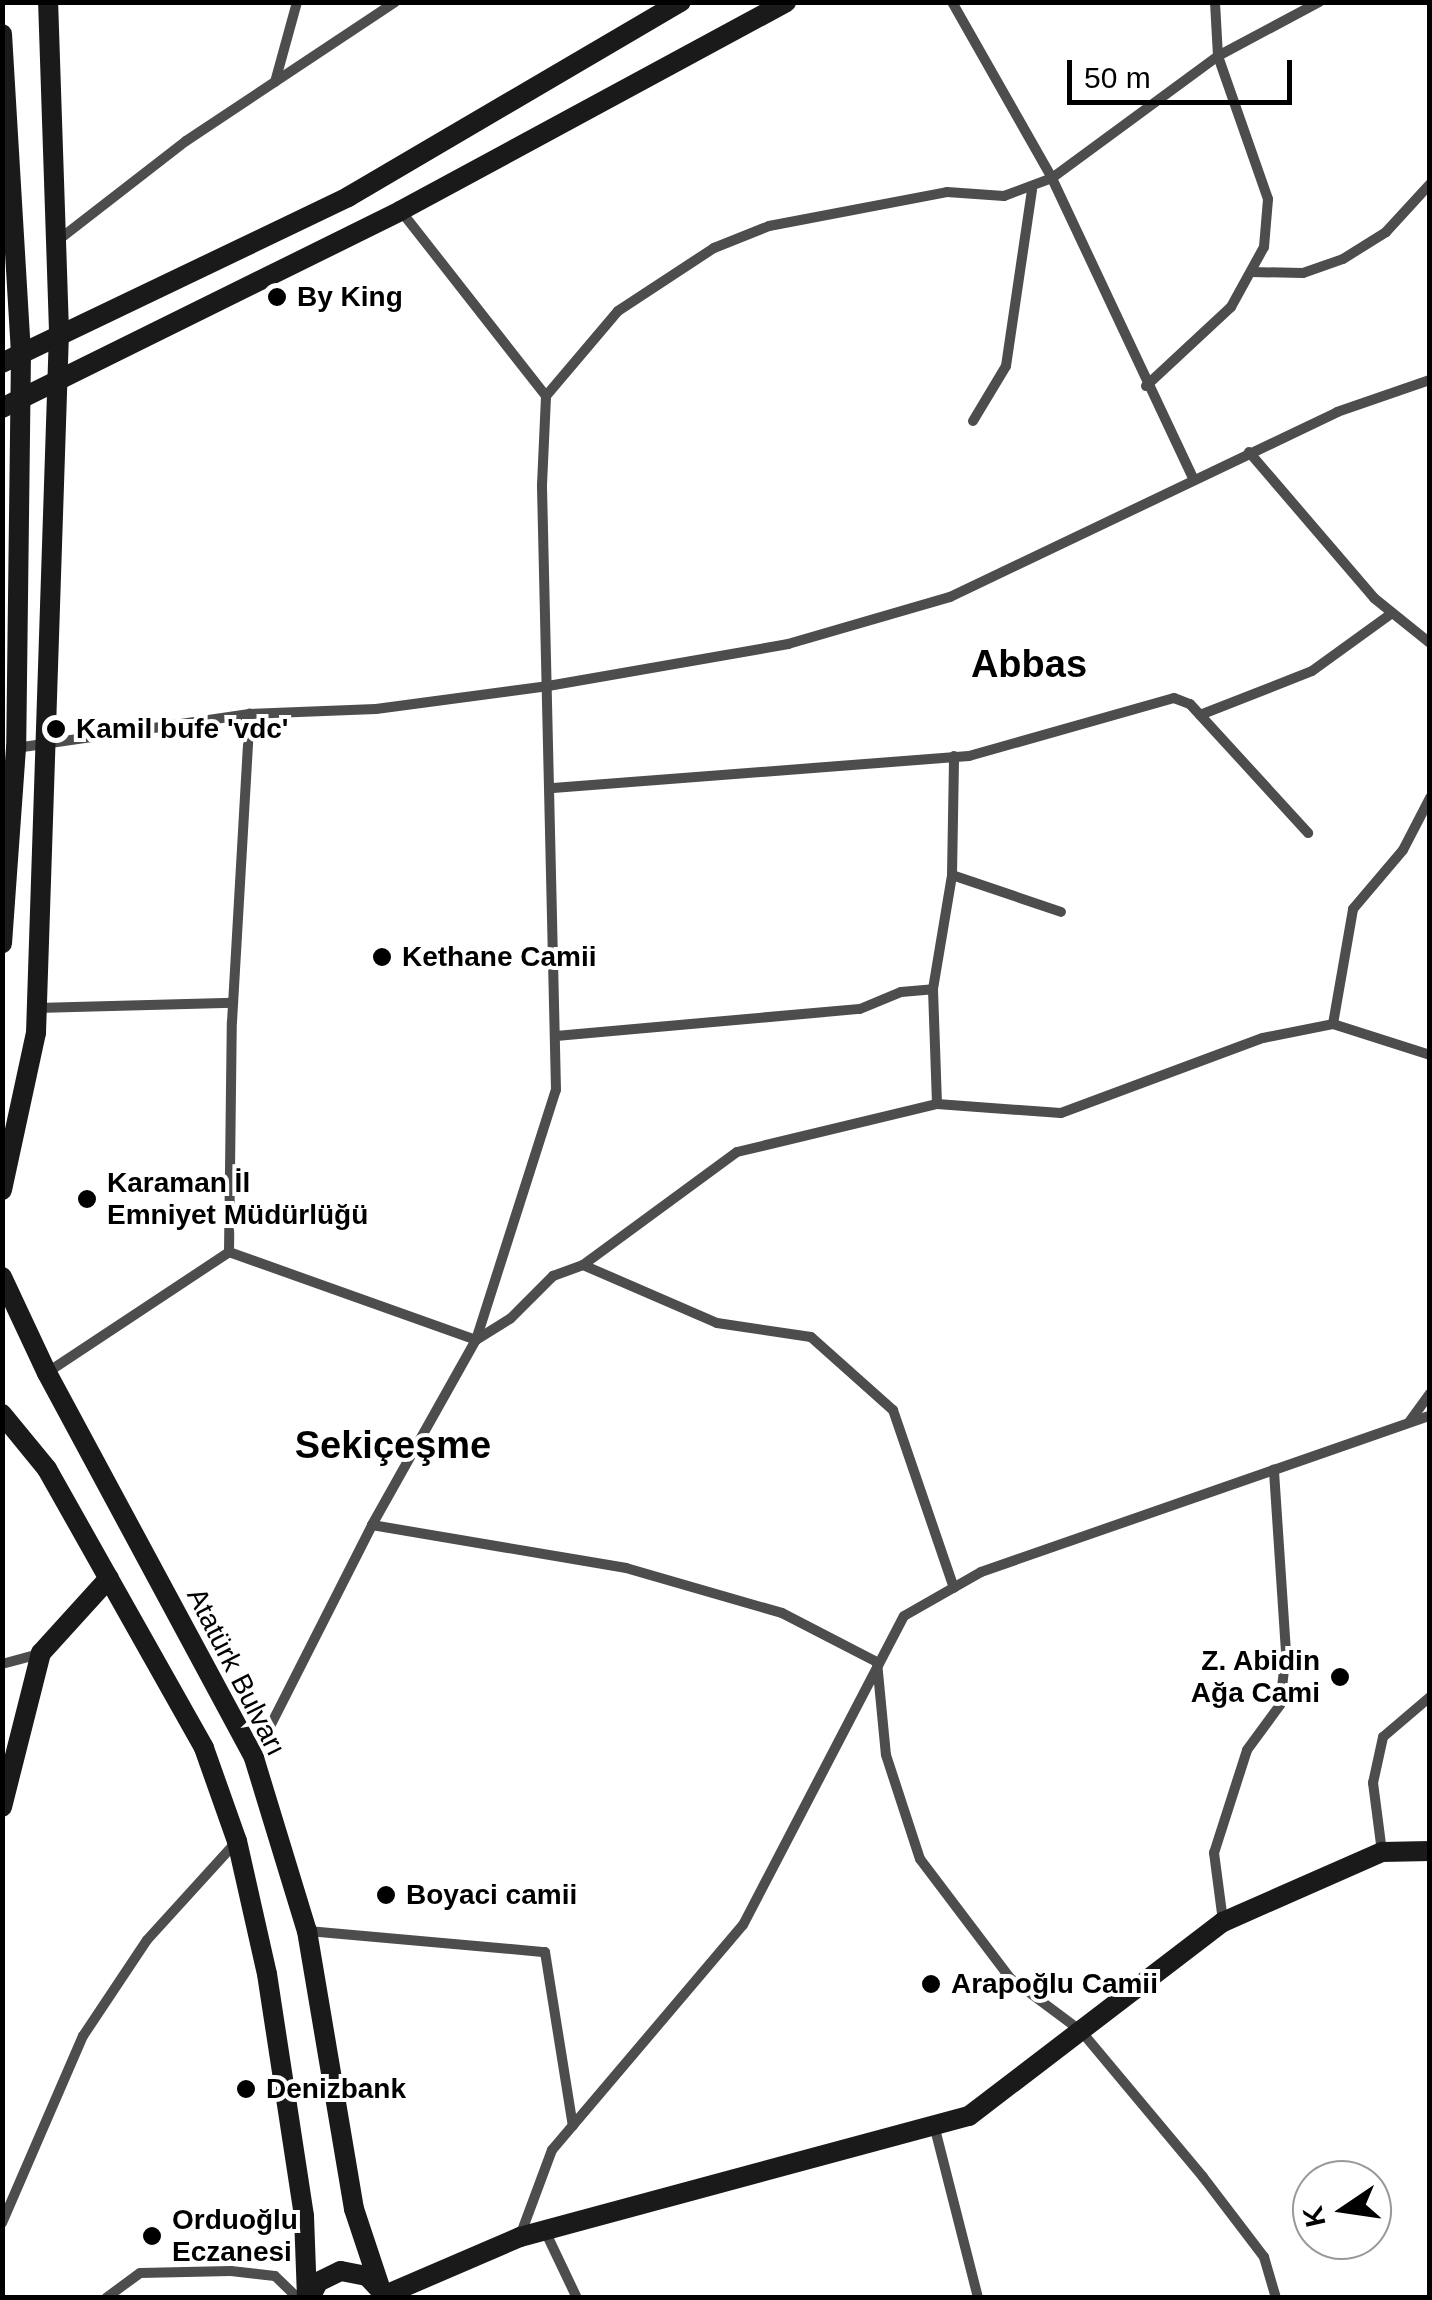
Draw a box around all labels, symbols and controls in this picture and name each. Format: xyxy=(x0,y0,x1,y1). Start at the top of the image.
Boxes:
scale bar xyxy=(1072,40,1297,102)
text: 50 m xyxy=(1084,61,1151,94)
place label: By King xyxy=(297,280,403,314)
marker: By King xyxy=(266,286,288,308)
district label: Abbas xyxy=(971,642,1087,688)
place label: Kamil bufe 'vdc' xyxy=(76,712,288,746)
marker: Kamil bufe 'vdc' xyxy=(45,718,67,740)
place label: Kethane Camii xyxy=(402,940,596,974)
marker: Kethane Camii xyxy=(371,946,393,968)
place label: Karaman İl Emniyet Müdürlüğü xyxy=(107,1166,368,1232)
marker: Karaman İl Emniyet Müdürlüğü xyxy=(76,1188,98,1210)
district label: Sekiçeşme xyxy=(295,1423,491,1469)
street label: Atatürk Bulvarı xyxy=(179,1583,293,1761)
place label: Z. Abidin Ağa Cami xyxy=(1191,1644,1320,1710)
marker: Z. Abidin Ağa Cami xyxy=(1329,1666,1351,1688)
place label: Boyaci camii xyxy=(406,1878,577,1912)
marker: Boyaci camii xyxy=(375,1884,397,1906)
place label: Arapoğlu Camii xyxy=(951,1967,1158,2001)
marker: Arapoğlu Camii xyxy=(920,1973,942,1995)
place label: Denizbank xyxy=(266,2072,406,2106)
marker: Denizbank xyxy=(235,2078,257,2100)
north arrow xyxy=(1292,2160,1392,2260)
place label: Orduoğlu Eczanesi xyxy=(172,2203,298,2269)
text: K xyxy=(1297,2203,1332,2230)
marker: Orduoğlu Eczanesi xyxy=(141,2225,163,2247)

